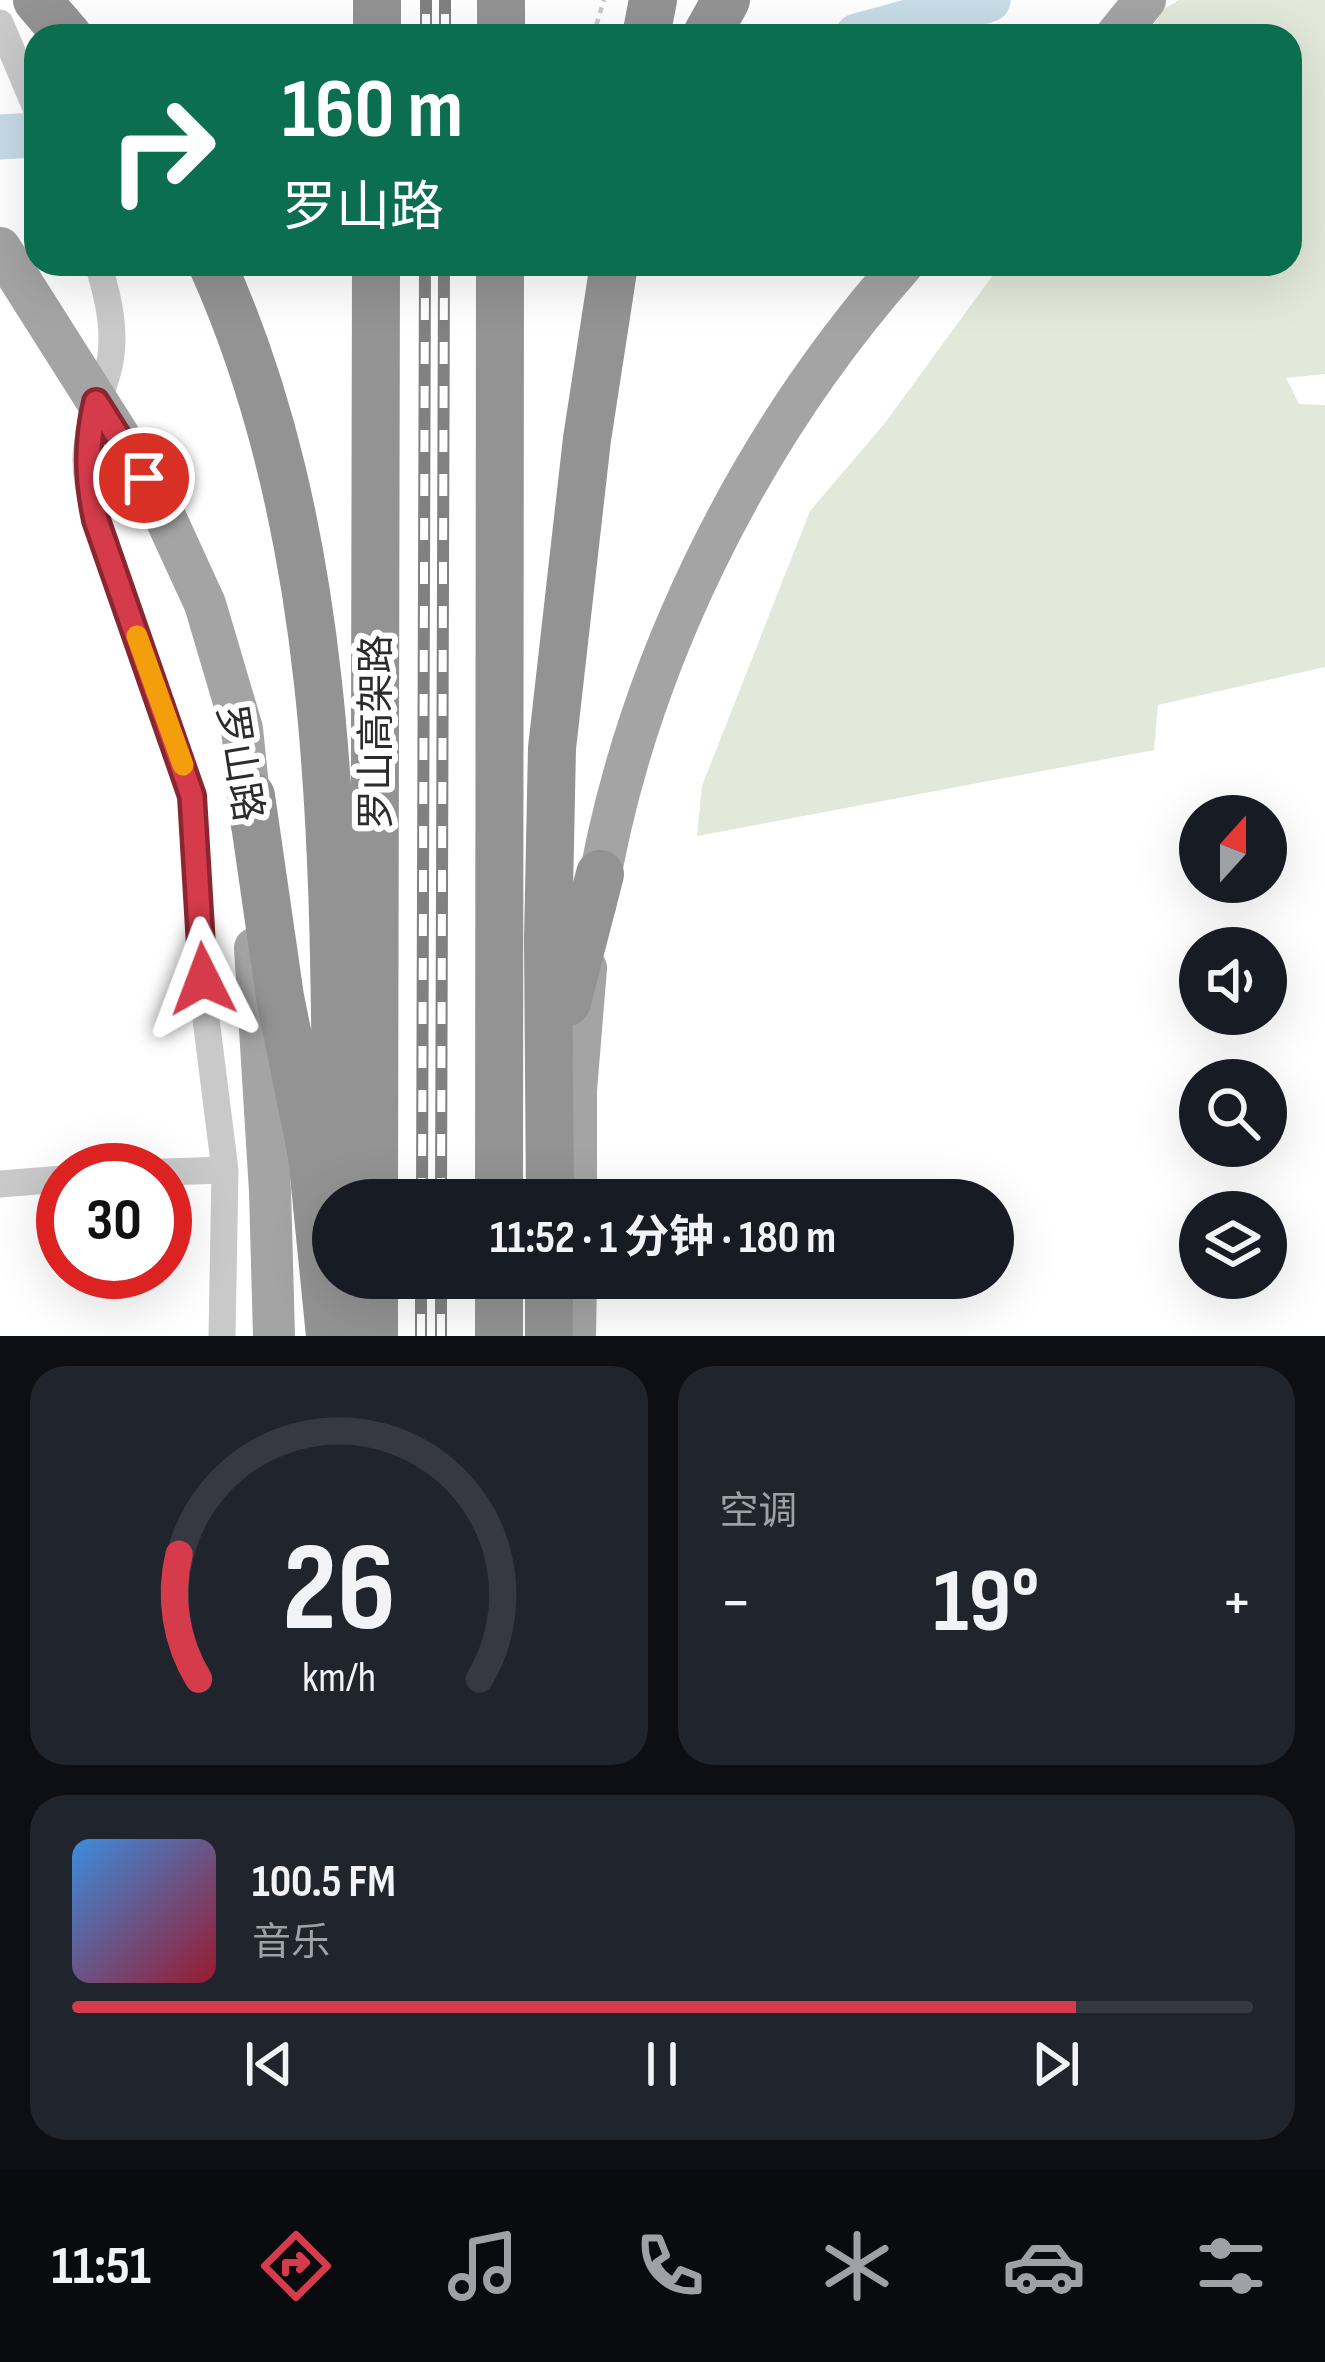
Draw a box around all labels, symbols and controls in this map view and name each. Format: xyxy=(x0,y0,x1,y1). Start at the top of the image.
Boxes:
text: 160 m xyxy=(282,60,463,161)
icon: right xyxy=(84,72,240,228)
text: 罗山路 xyxy=(282,176,444,241)
pin xyxy=(93,427,195,529)
icon: arrive xyxy=(111,445,177,511)
street label: 罗山高架路 xyxy=(354,634,401,830)
street label: 罗山路 xyxy=(206,702,271,825)
north arrow xyxy=(1179,795,1287,903)
map controls xyxy=(1179,795,1287,1299)
position arrow xyxy=(140,916,266,1042)
button: sound xyxy=(1179,927,1287,1035)
button: search xyxy=(1179,1059,1287,1167)
speed limit sign: 30 xyxy=(36,1143,192,1299)
button: layers xyxy=(1179,1191,1287,1299)
text: 11:52 · 1 分钟 · 180 m xyxy=(490,1211,836,1266)
text: 空调 xyxy=(720,1489,798,1536)
text: 26 xyxy=(282,1516,395,1665)
text: 19° xyxy=(933,1549,1039,1657)
text: − xyxy=(720,1564,752,1643)
text: + xyxy=(1221,1564,1253,1643)
text: km/h xyxy=(302,1651,376,1703)
text: 100.5 FM xyxy=(252,1855,396,1910)
text: 音乐 xyxy=(252,1920,330,1967)
icon: previous xyxy=(236,2031,302,2097)
icon: pause xyxy=(629,2031,695,2097)
icon: next xyxy=(1023,2031,1089,2097)
icon: directions xyxy=(254,2224,338,2308)
icon: music xyxy=(441,2224,525,2308)
icon: phone xyxy=(628,2224,712,2308)
icon: climate xyxy=(815,2224,899,2308)
icon: car xyxy=(1002,2224,1086,2308)
icon: filters xyxy=(1189,2224,1273,2308)
text: 11:51 xyxy=(52,2234,151,2299)

